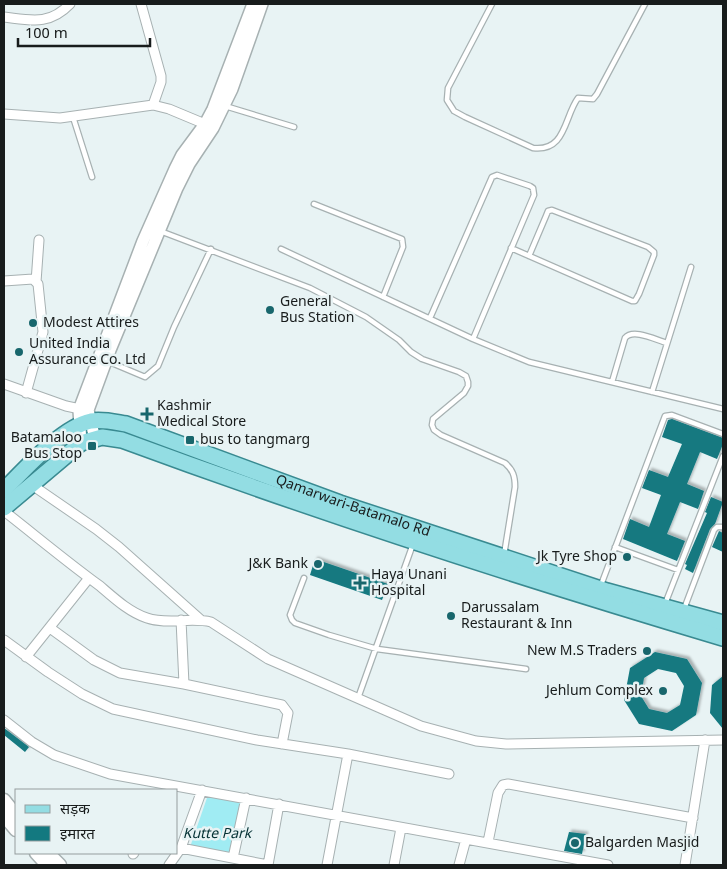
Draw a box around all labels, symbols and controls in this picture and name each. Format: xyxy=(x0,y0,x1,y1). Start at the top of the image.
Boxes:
scale bar xyxy=(18,15,150,47)
text: 100 m xyxy=(25,25,68,44)
place label: General Bus Station xyxy=(280,293,354,328)
marker: General Bus Station xyxy=(264,304,276,316)
place label: Modest Attires xyxy=(43,314,139,333)
marker: Modest Attires xyxy=(27,317,39,329)
place label: United India Assurance Co. Ltd xyxy=(29,335,146,370)
marker: United India Assurance Co. Ltd xyxy=(13,346,25,358)
place label: Kashmir Medical Store xyxy=(157,397,246,432)
marker: Kashmir Medical Store xyxy=(141,408,153,420)
place label: Batamaloo Bus Stop xyxy=(11,429,82,464)
place label: bus to tangmarg xyxy=(200,431,310,450)
marker: bus to tangmarg xyxy=(184,434,196,446)
marker: Batamaloo Bus Stop xyxy=(86,440,98,452)
street label: Qamarwari-Batamalo Rd xyxy=(273,471,433,542)
place label: Jk Tyre Shop xyxy=(535,548,617,567)
marker: Jk Tyre Shop xyxy=(621,551,633,563)
place label: J&K Bank xyxy=(247,555,309,574)
marker: J&K Bank xyxy=(312,558,324,570)
place label: Haya Unani Hospital xyxy=(371,566,447,601)
marker: Haya Unani Hospital xyxy=(353,576,367,590)
place label: Darussalam Restaurant & Inn xyxy=(461,599,573,634)
marker: Darussalam Restaurant & Inn xyxy=(445,610,457,622)
place label: New M.S Traders xyxy=(527,642,637,661)
marker: New M.S Traders xyxy=(641,645,653,657)
place label: Jehlum Complex xyxy=(544,682,654,701)
marker: Jehlum Complex xyxy=(657,685,669,697)
legend xyxy=(15,789,178,854)
text: सड़क xyxy=(60,801,90,820)
park label: Kutte Park xyxy=(183,825,254,844)
text: इमारत xyxy=(60,826,95,845)
place label: Balgarden Masjid xyxy=(585,834,699,853)
marker: Balgarden Masjid xyxy=(569,837,581,849)

